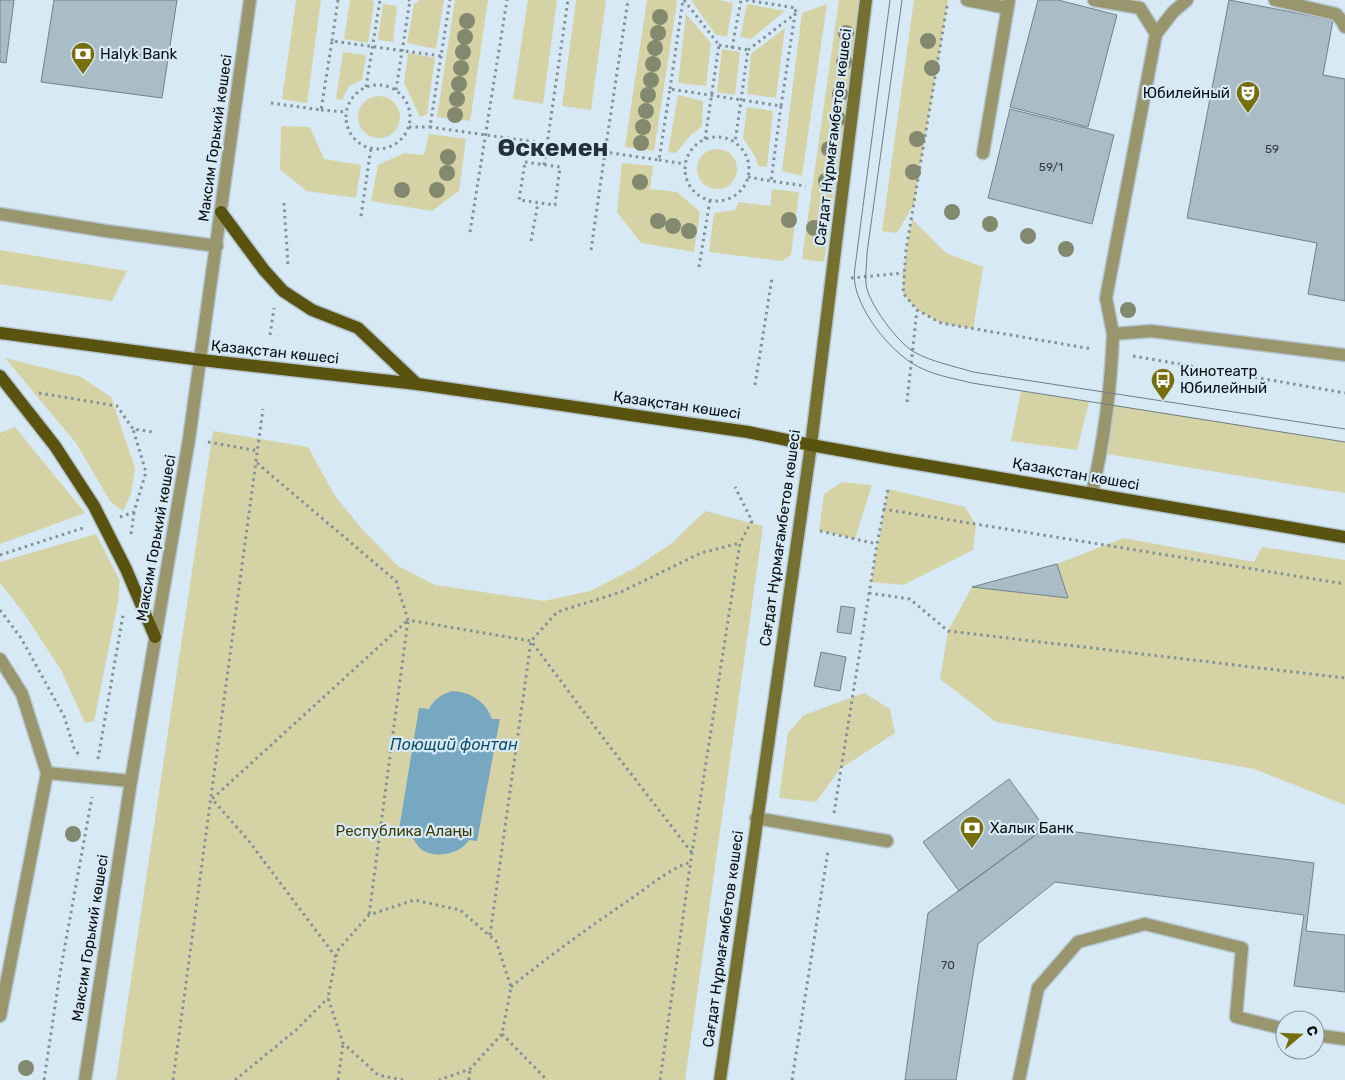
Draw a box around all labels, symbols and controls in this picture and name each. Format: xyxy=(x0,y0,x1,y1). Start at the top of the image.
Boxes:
street label: Сағдат Нұрмағамбетов көшесі xyxy=(811,27,855,247)
bank icon: Halyk Bank xyxy=(70,41,96,75)
place label: Halyk Bank xyxy=(100,45,178,63)
street label: Максим Горький көшесі xyxy=(194,53,236,223)
theatre icon: Юбилейный xyxy=(1235,80,1261,114)
place label: Юбилейный xyxy=(1143,84,1230,102)
district label: Өскемен xyxy=(498,133,608,162)
house number: 59 xyxy=(1265,142,1279,156)
house number: 59/1 xyxy=(1039,160,1063,174)
street label: Қазақстан көшесі xyxy=(210,336,340,368)
place label: Кинотеатр Юбилейный xyxy=(1180,362,1267,397)
bus stop icon: Кинотеатр Юбилейный xyxy=(1150,367,1176,401)
street label: Қазақстан көшесі xyxy=(612,387,742,423)
street label: Сағдат Нұрмағамбетов көшесі xyxy=(756,428,804,648)
street label: Максим Горький көшесі xyxy=(132,453,180,623)
street label: Қазақстан көшесі xyxy=(1011,454,1141,494)
water label: Поющий фонтан xyxy=(390,735,518,754)
bank icon: Халык Банк xyxy=(959,815,985,849)
place label: Халык Банк xyxy=(990,819,1074,837)
park label: Республика Алаңы xyxy=(336,822,472,840)
street label: Сағдат Нұрмағамбетов көшесі xyxy=(699,829,747,1049)
street label: Максим Горький көшесі xyxy=(68,853,112,1023)
house number: 70 xyxy=(941,958,955,972)
north arrow xyxy=(1275,1010,1325,1060)
text: С xyxy=(1302,1024,1322,1039)

